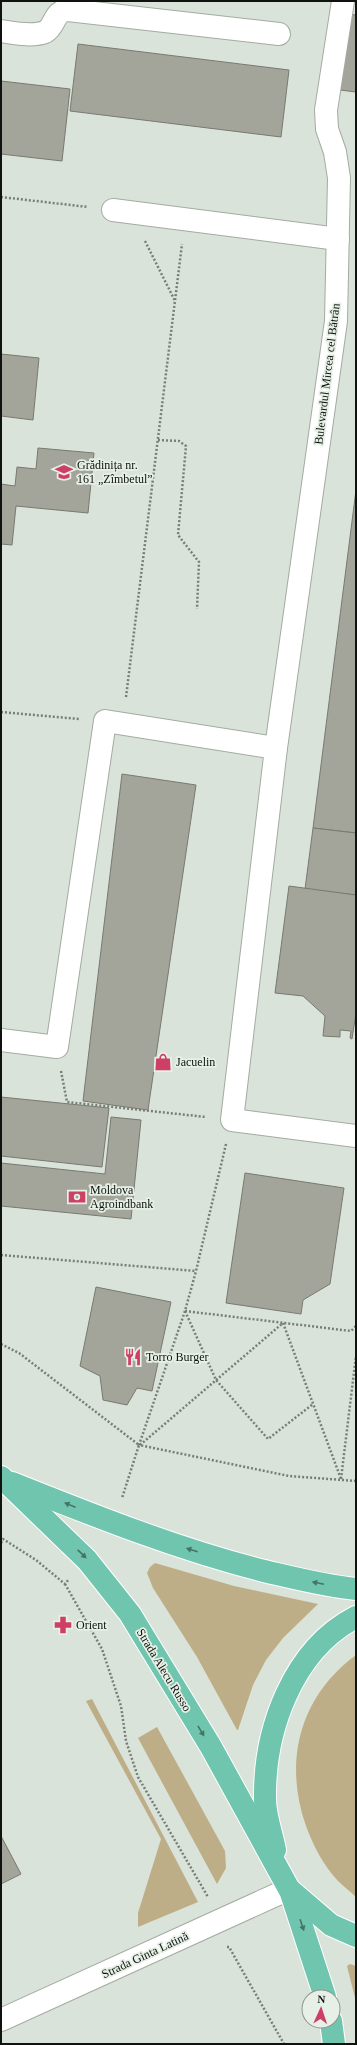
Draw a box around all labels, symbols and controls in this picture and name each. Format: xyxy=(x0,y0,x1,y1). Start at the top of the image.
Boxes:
street label: Bulevardul Mircea cel Bătrân xyxy=(311,303,343,445)
place label: Grădinița nr. 161 „Zîmbetul” xyxy=(77,458,153,486)
school or university icon: Grădinița nr. 161 „Zîmbetul” xyxy=(54,462,74,482)
shop icon: Jacuelin xyxy=(153,1052,173,1072)
place label: Jacuelin xyxy=(176,1055,215,1069)
place label: Moldova Agroindbank xyxy=(90,1183,153,1211)
bank icon: Moldova Agroindbank xyxy=(67,1187,87,1207)
restaurant icon: Torro Burger xyxy=(123,1347,143,1367)
place label: Torro Burger xyxy=(146,1350,209,1364)
one-way arrow xyxy=(63,1502,75,1508)
one-way arrow xyxy=(185,1547,197,1553)
one-way arrow xyxy=(76,1550,87,1559)
one-way arrow xyxy=(311,1579,324,1585)
pharmacy icon: Orient xyxy=(53,1615,73,1635)
place label: Orient xyxy=(76,1618,107,1632)
street label: Strada Alecu Russo xyxy=(134,1626,194,1714)
one-way arrow xyxy=(197,1726,205,1736)
one-way arrow xyxy=(299,1920,305,1932)
street label: Strada Ginta Latină xyxy=(99,1929,191,1981)
north arrow xyxy=(301,1989,341,2029)
text: N xyxy=(317,1993,326,2005)

